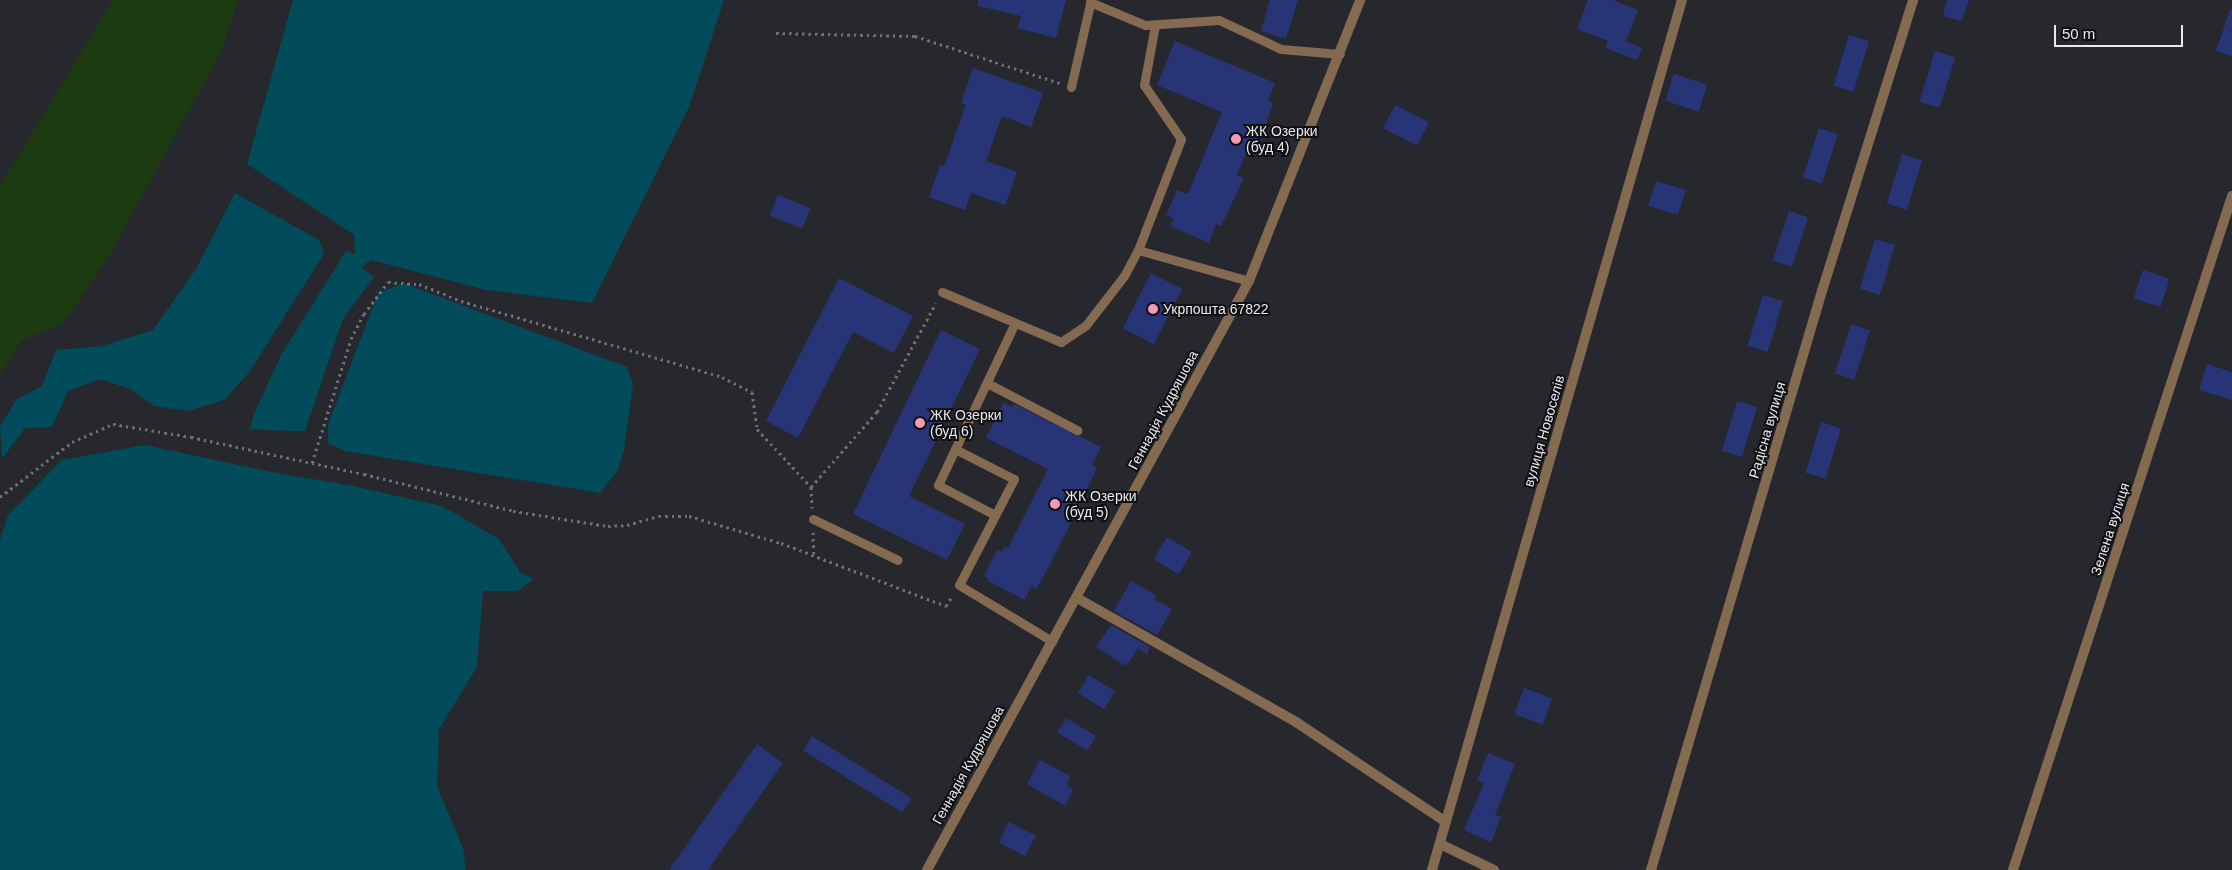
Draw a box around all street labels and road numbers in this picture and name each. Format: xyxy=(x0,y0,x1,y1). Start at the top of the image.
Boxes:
street label: Геннадія Кудряшова xyxy=(1124,348,1202,472)
street label: вулиця Новоселів xyxy=(1520,373,1568,489)
street label: Радісна вулиця xyxy=(1745,380,1789,480)
street label: Зелена вулиця xyxy=(2087,480,2133,578)
street label: Геннадія Кудряшова xyxy=(929,703,1007,827)

